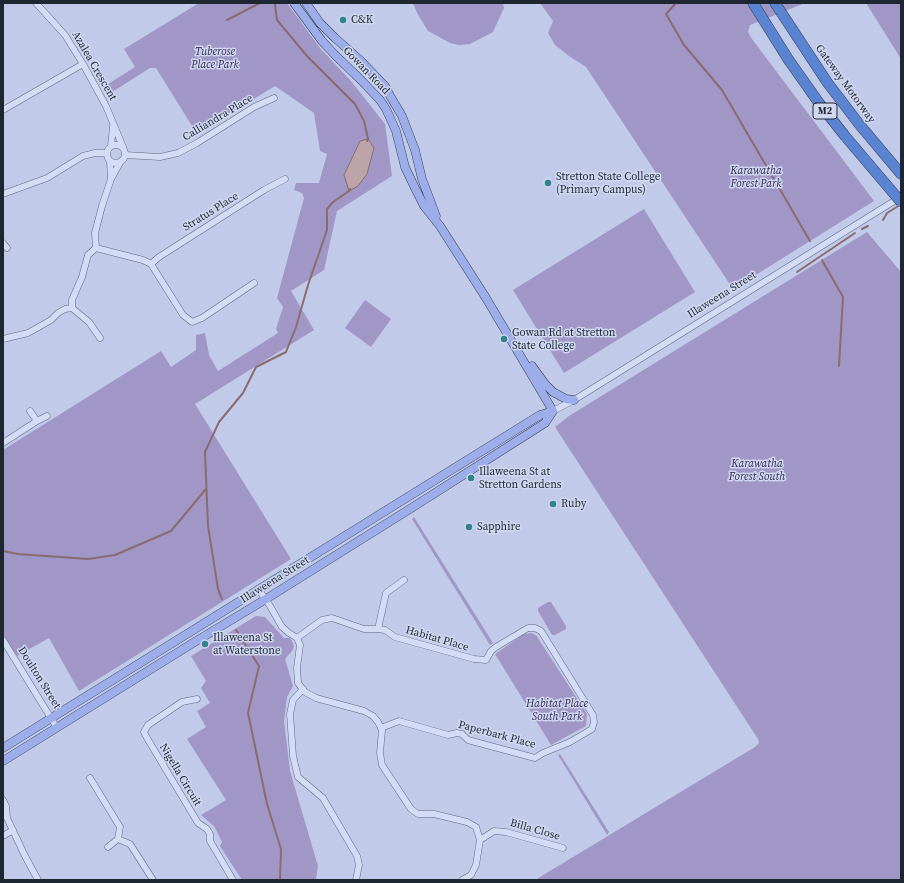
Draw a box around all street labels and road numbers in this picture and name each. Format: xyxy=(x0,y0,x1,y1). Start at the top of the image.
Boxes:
street label: Azalea Crescent xyxy=(69,29,119,103)
street label: Gateway Motorway xyxy=(812,42,878,126)
street label: Gowan Road xyxy=(340,44,392,98)
street label: Calliandra Place xyxy=(180,92,256,144)
road number: M2 xyxy=(813,103,837,119)
street label: Stratus Place xyxy=(181,190,241,234)
street label: Illaweena Street xyxy=(685,269,759,321)
street label: Illaweena Street xyxy=(238,554,312,606)
street label: Habitat Place xyxy=(404,624,470,654)
street label: Doulton Street xyxy=(15,645,63,711)
street label: Paperbark Place xyxy=(457,718,537,752)
street label: Nigella Circuit xyxy=(156,741,204,809)
street label: Billa Close xyxy=(508,817,562,843)

